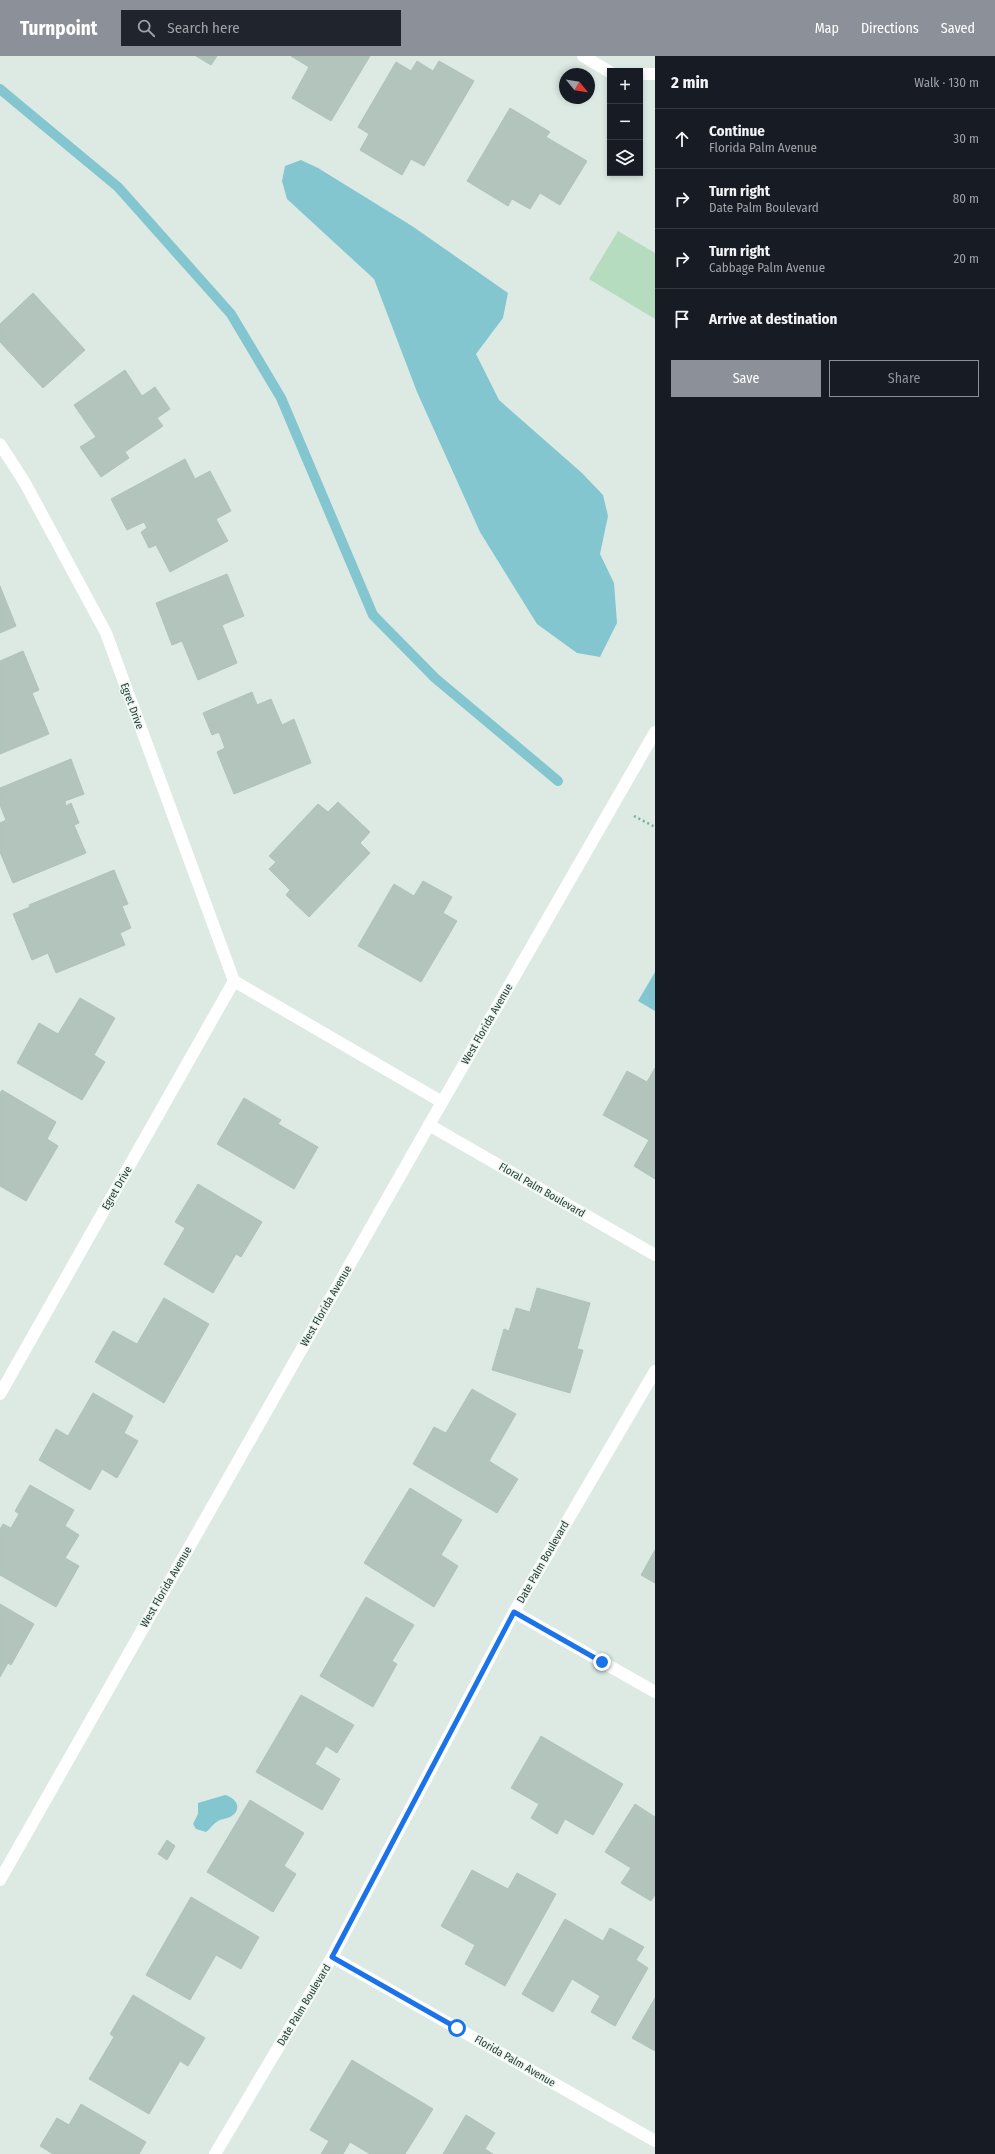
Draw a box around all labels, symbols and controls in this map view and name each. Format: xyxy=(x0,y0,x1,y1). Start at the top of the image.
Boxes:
search box xyxy=(121,10,401,46)
text: Turnpoint xyxy=(20,17,97,40)
icon: search xyxy=(135,17,157,39)
text: Search here xyxy=(167,19,240,37)
text: Map xyxy=(815,20,839,37)
text: Directions xyxy=(861,20,919,37)
text: Saved xyxy=(941,20,975,37)
north arrow xyxy=(559,68,595,104)
map controls xyxy=(607,68,643,176)
button: + xyxy=(607,68,643,104)
text: 2 min xyxy=(671,72,709,93)
text: Walk · 130 m xyxy=(914,75,979,90)
button: − xyxy=(607,104,643,140)
text: Continue xyxy=(709,122,765,140)
icon: ahead xyxy=(671,128,693,150)
text: 30 m xyxy=(953,131,979,146)
button: layers xyxy=(607,140,643,176)
text: Florida Palm Avenue xyxy=(709,140,817,155)
text: Turn right xyxy=(709,182,770,200)
icon: right xyxy=(671,188,693,210)
text: 80 m xyxy=(953,191,979,206)
text: Date Palm Boulevard xyxy=(709,200,819,215)
text: Turn right xyxy=(709,242,770,260)
icon: right xyxy=(671,248,693,270)
text: 20 m xyxy=(953,251,979,266)
text: Cabbage Palm Avenue xyxy=(709,260,825,275)
icon: arrive xyxy=(671,308,693,330)
text: Arrive at destination xyxy=(709,310,837,328)
button: Save xyxy=(671,360,821,397)
button: Share xyxy=(829,360,979,397)
street label: Egret Drive xyxy=(118,681,146,731)
street label: West Florida Avenue xyxy=(459,981,515,1067)
street label: Floral Palm Boulevard xyxy=(497,1160,587,1220)
street label: Egret Drive xyxy=(99,1164,135,1212)
street label: West Florida Avenue xyxy=(298,1263,354,1349)
street label: Date Palm Boulevard xyxy=(514,1519,572,1605)
street label: West Florida Avenue xyxy=(138,1544,194,1630)
route end xyxy=(593,1653,611,1671)
street label: Date Palm Boulevard xyxy=(275,1962,333,2048)
route start xyxy=(448,2019,466,2037)
street label: Florida Palm Avenue xyxy=(472,2033,558,2089)

